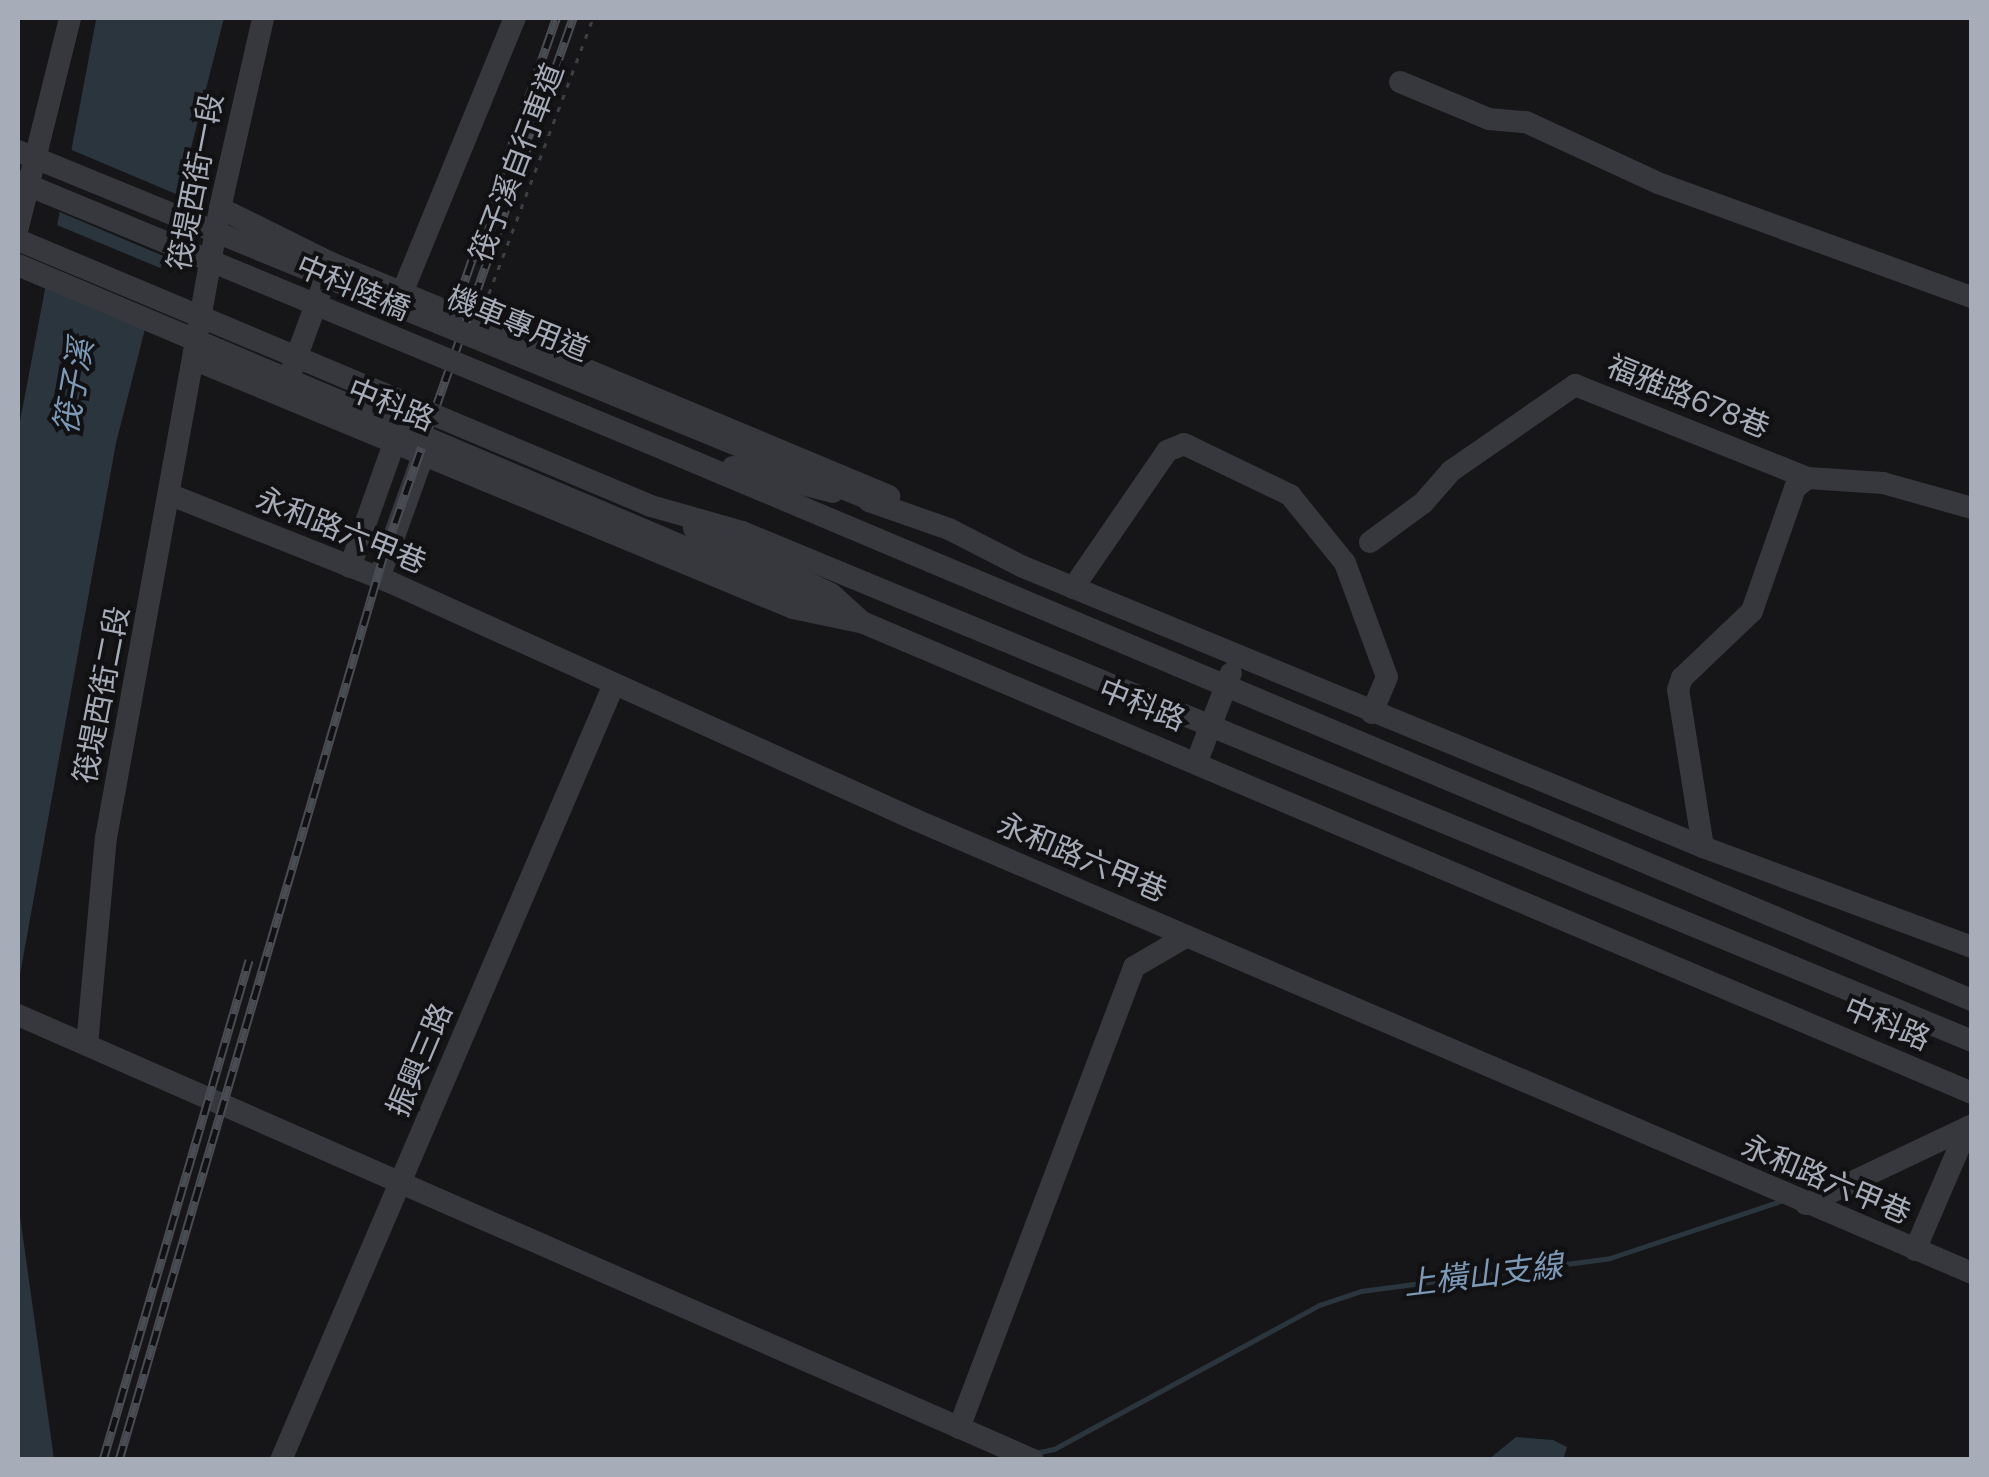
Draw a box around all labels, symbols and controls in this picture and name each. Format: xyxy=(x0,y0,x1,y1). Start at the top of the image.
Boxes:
street label: 筏子溪自行車道 xyxy=(463,59,571,267)
street label: 筏堤西街一段 xyxy=(161,90,231,274)
street label: 中科陸橋 xyxy=(291,248,415,328)
street label: 機車專用道 xyxy=(442,279,594,369)
water label: 筏子溪 xyxy=(47,336,101,438)
street label: 福雅路678巷 xyxy=(1602,348,1774,446)
street label: 中科路 xyxy=(343,371,439,439)
street label: 永和路六甲巷 xyxy=(251,481,431,581)
street label: 筏堤西街二段 xyxy=(67,603,137,787)
street label: 中科路 xyxy=(1094,671,1190,739)
street label: 永和路六甲巷 xyxy=(992,806,1172,910)
street label: 中科路 xyxy=(1839,990,1935,1058)
street label: 振興三路 xyxy=(380,998,460,1122)
street label: 永和路六甲巷 xyxy=(1736,1128,1916,1232)
water label: 上橫山支線 xyxy=(1401,1246,1565,1304)

